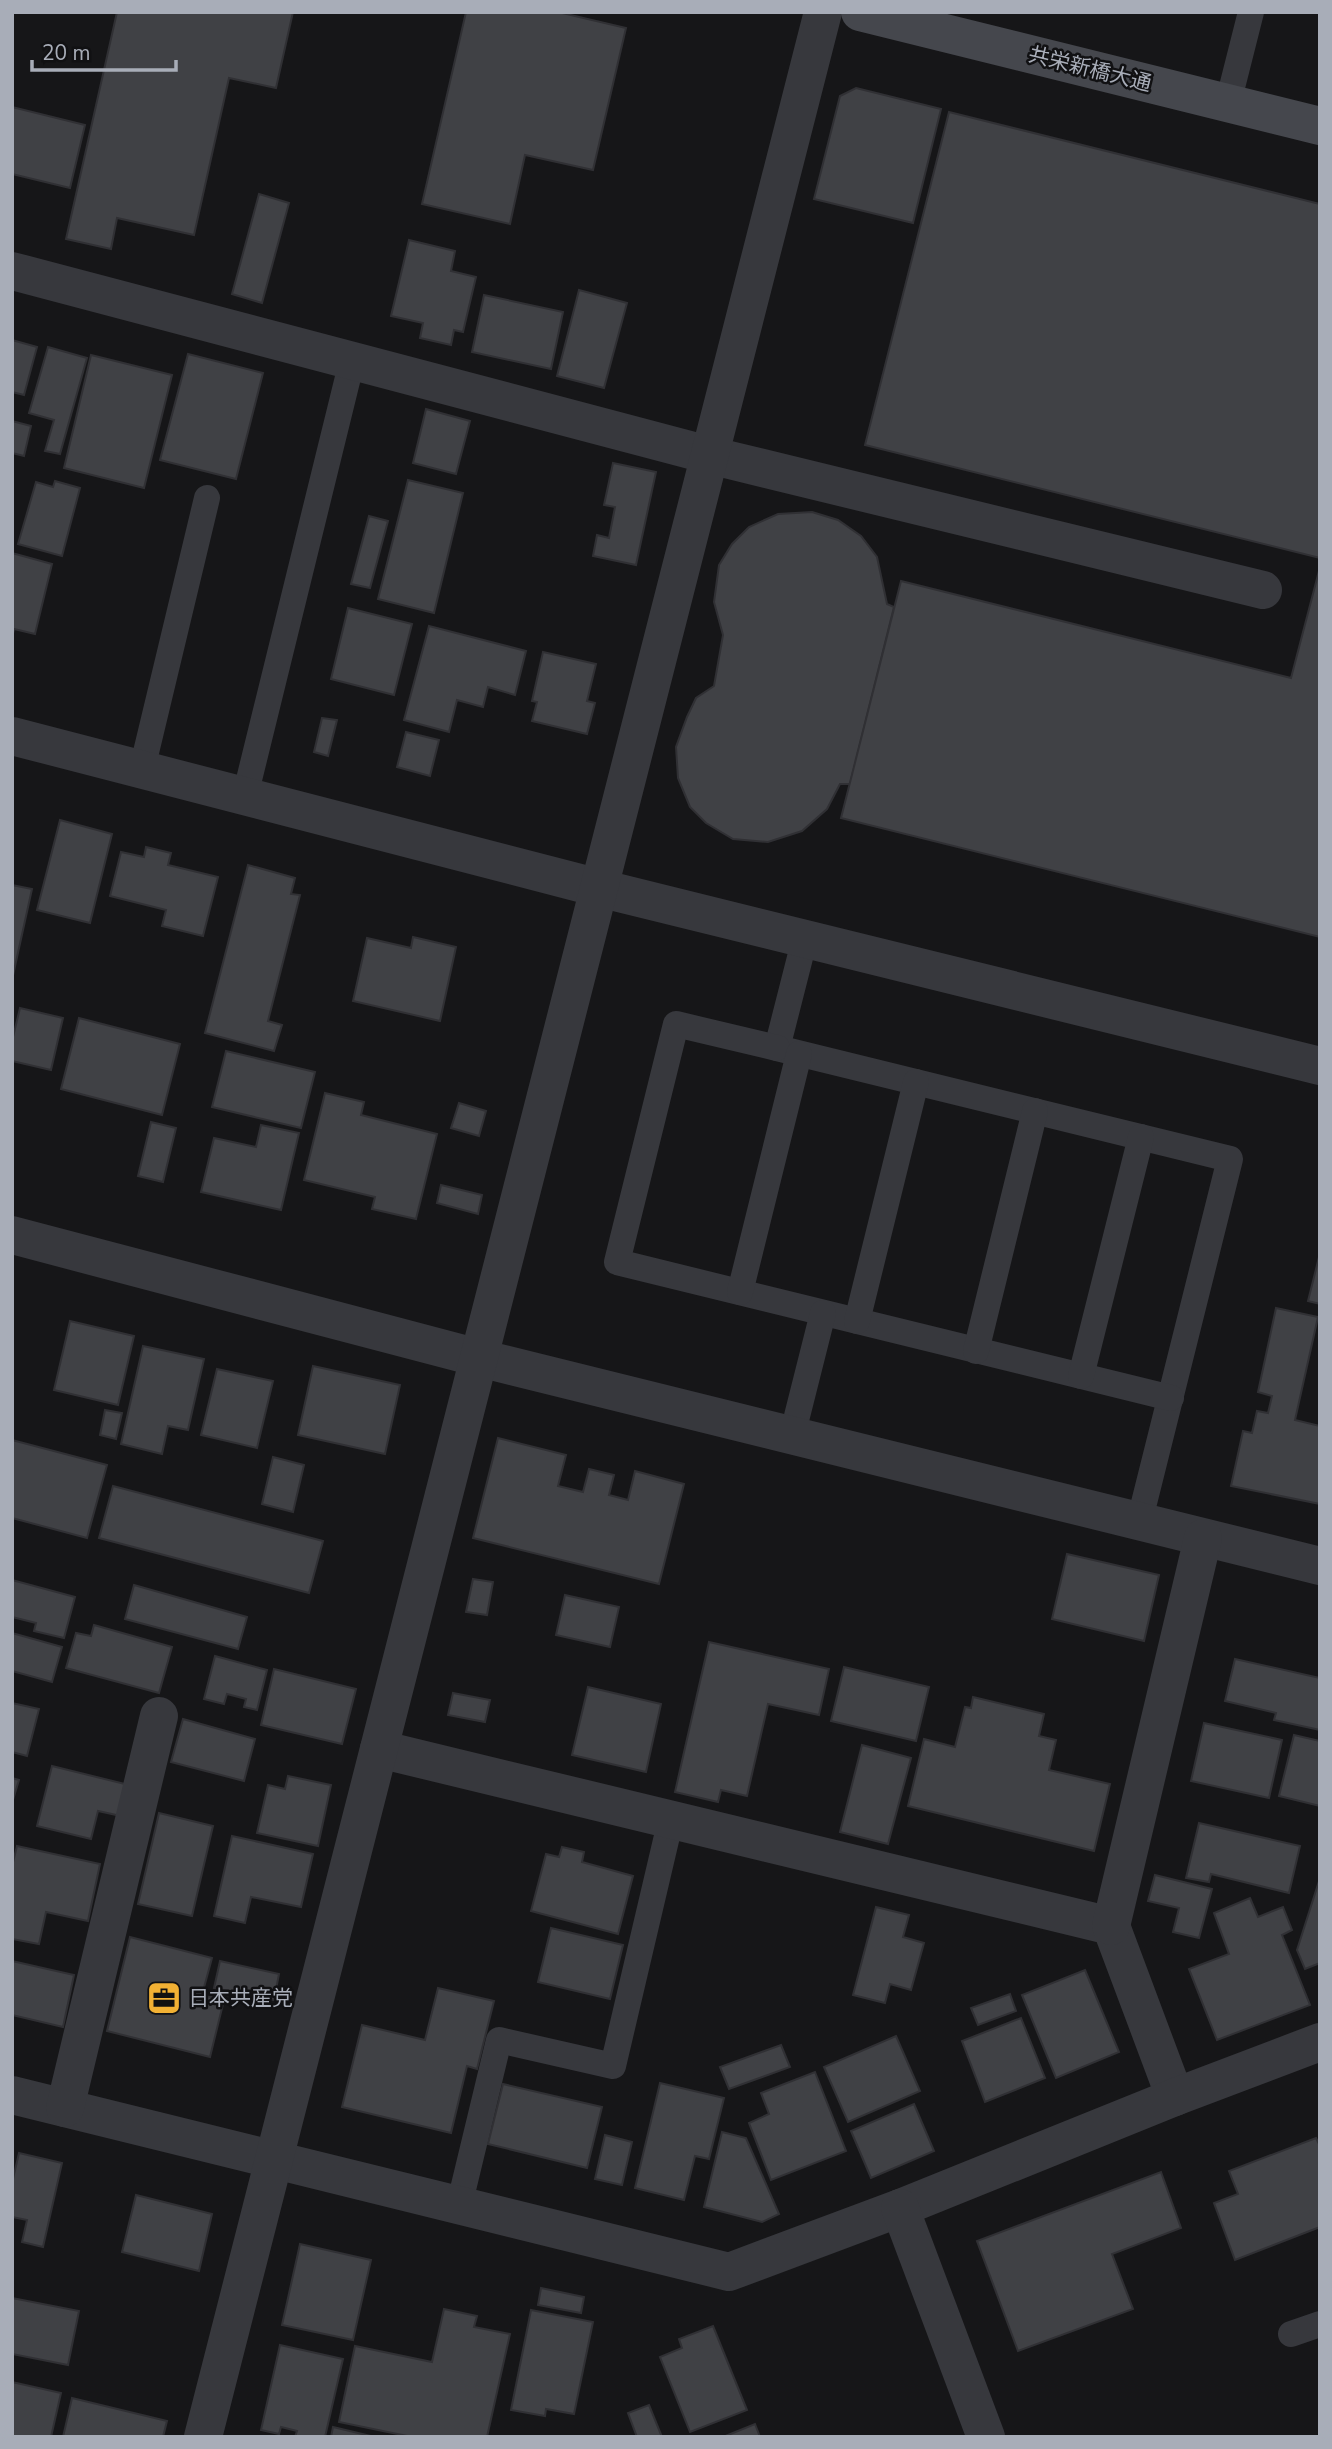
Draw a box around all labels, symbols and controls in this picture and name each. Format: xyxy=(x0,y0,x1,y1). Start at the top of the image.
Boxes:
scale bar xyxy=(32,28,175,72)
text: 20 m xyxy=(42,39,91,67)
street label: 共栄新橋大通 xyxy=(1025,40,1155,98)
office icon: 日本共産党 xyxy=(145,1979,183,2017)
place label: 日本共産党 xyxy=(188,1984,293,2012)

